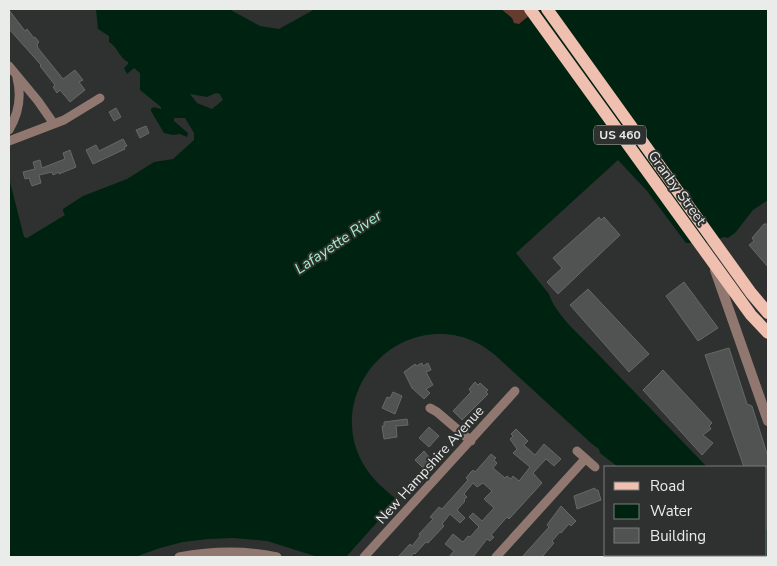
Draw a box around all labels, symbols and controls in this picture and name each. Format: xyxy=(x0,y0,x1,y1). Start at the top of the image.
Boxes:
road number: US 460 xyxy=(594,126,646,144)
street label: Granby Street xyxy=(644,147,710,229)
water label: Lafayette River xyxy=(291,205,386,279)
street label: New Hampshire Avenue xyxy=(372,402,488,528)
legend xyxy=(604,466,767,556)
text: Road xyxy=(650,476,685,496)
text: Water xyxy=(650,501,693,521)
text: Building xyxy=(650,526,706,546)

